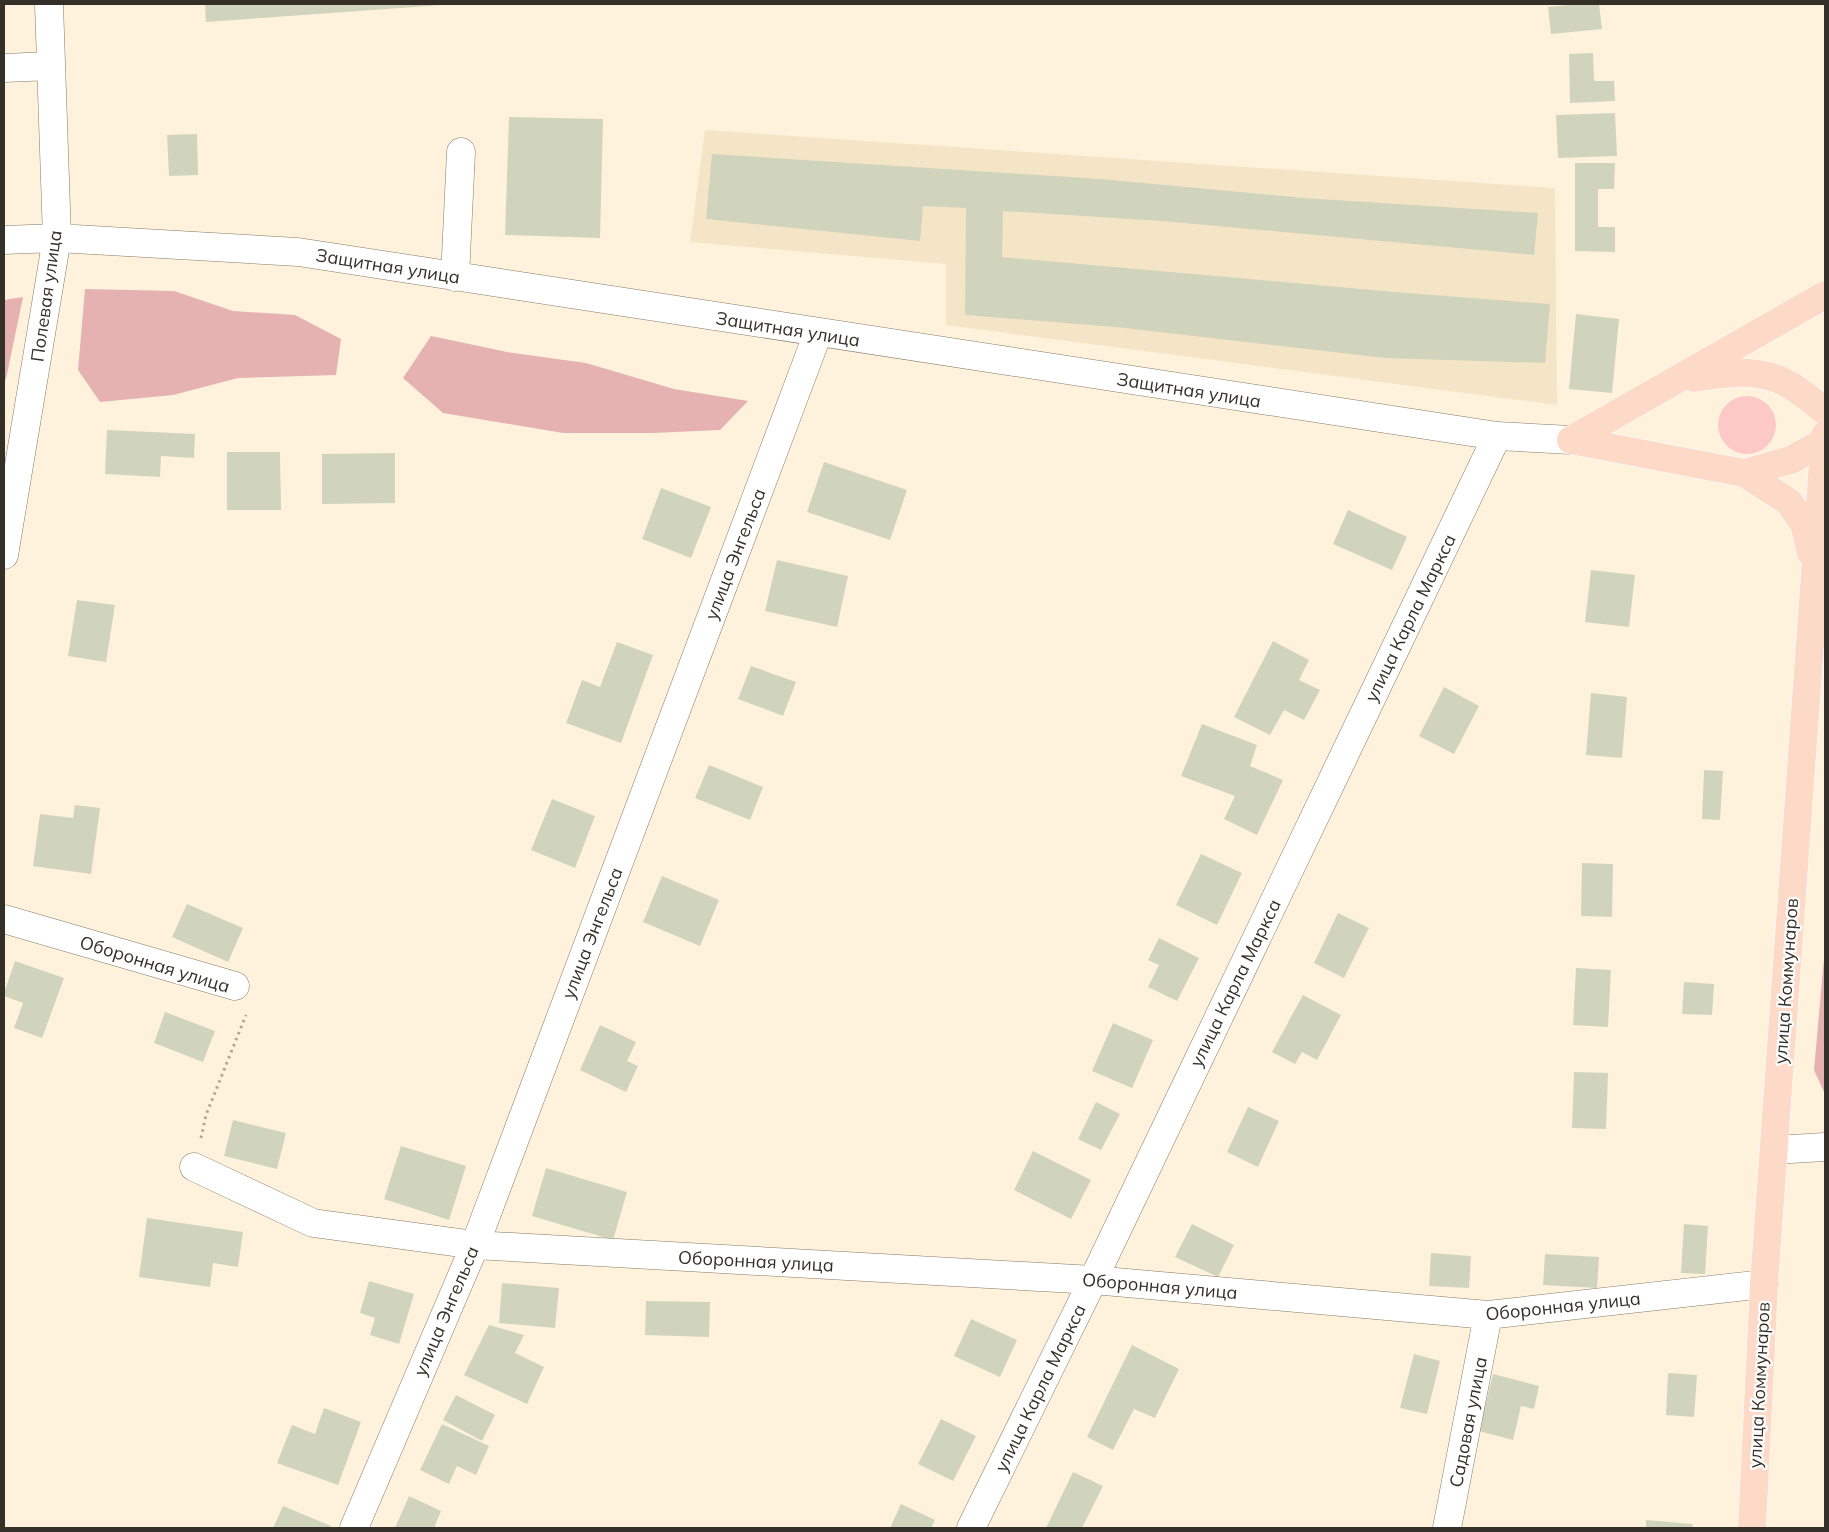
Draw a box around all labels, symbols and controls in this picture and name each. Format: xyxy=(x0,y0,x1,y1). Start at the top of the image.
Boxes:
street label: Полевая улица xyxy=(25,229,67,363)
street label: Защитная улица xyxy=(314,243,462,289)
street label: Защитная улица xyxy=(714,306,862,352)
street label: Защитная улица xyxy=(1115,367,1263,413)
street label: улица Энгельса xyxy=(699,485,771,623)
street label: улица Карла Маркса xyxy=(1359,530,1461,706)
street label: улица Энгельса xyxy=(556,864,628,1002)
street label: улица Карла Маркса xyxy=(1184,895,1286,1071)
street label: улица Коммунаров xyxy=(1769,897,1803,1065)
street label: Оборонная улица xyxy=(77,930,233,998)
street label: улица Энгельса xyxy=(408,1243,484,1379)
street label: Оборонная улица xyxy=(678,1245,834,1277)
street label: Оборонная улица xyxy=(1081,1268,1239,1304)
street label: Оборонная улица xyxy=(1484,1286,1642,1326)
street label: улица Карла Маркса xyxy=(989,1300,1091,1476)
street label: улица Коммунаров xyxy=(1743,1301,1775,1469)
street label: Садовая улица xyxy=(1444,1355,1492,1489)

